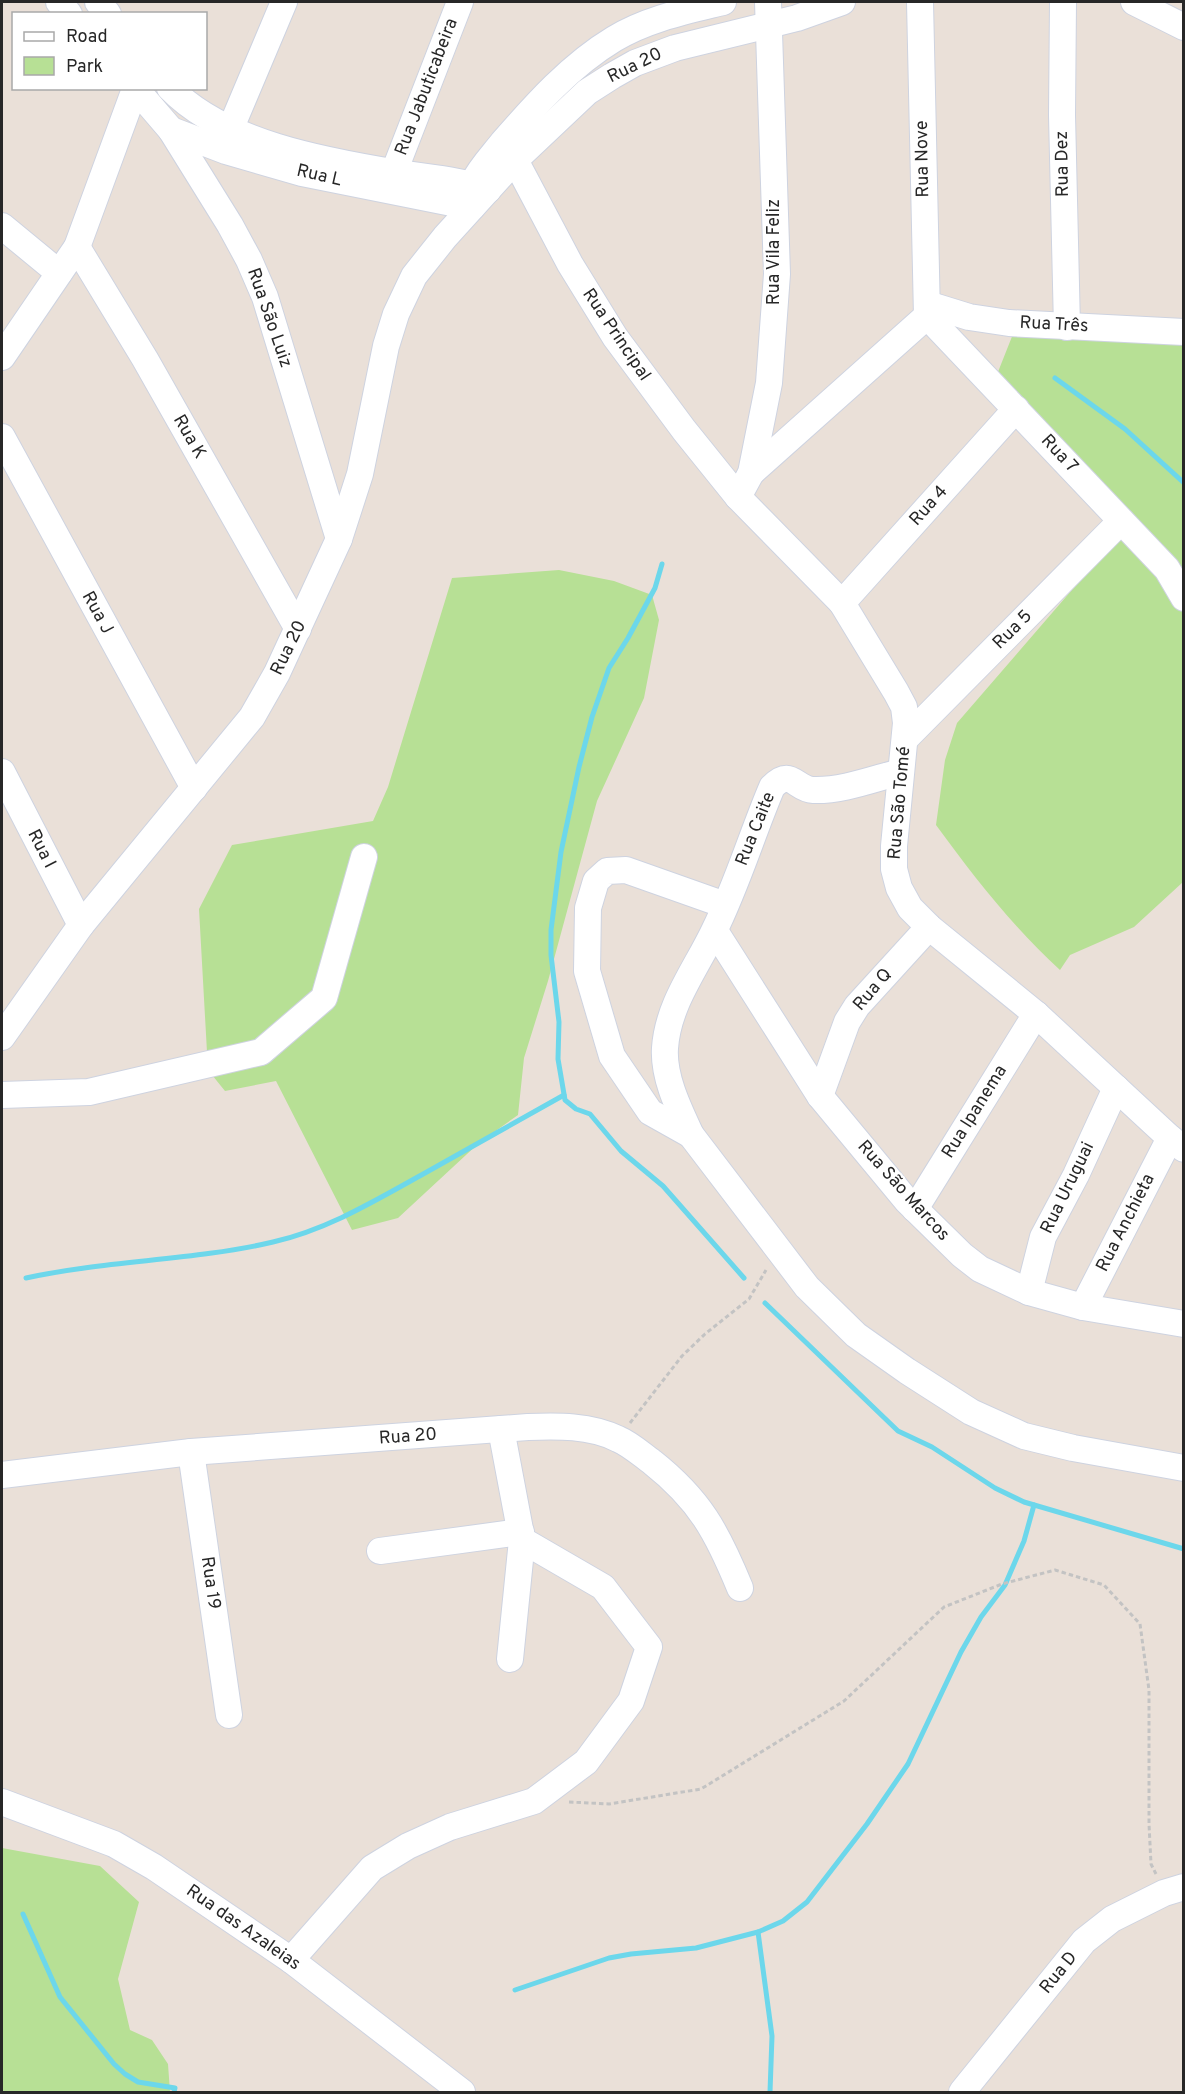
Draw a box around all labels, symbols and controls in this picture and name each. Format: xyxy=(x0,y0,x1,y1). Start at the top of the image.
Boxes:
legend xyxy=(12,12,207,90)
street label: Rua Jabuticabeira xyxy=(390,15,464,159)
text: Road xyxy=(66,26,108,49)
street label: Rua 20 xyxy=(604,43,666,89)
text: Park xyxy=(66,56,103,79)
street label: Rua Nove xyxy=(911,120,935,198)
street label: Rua Dez xyxy=(1051,131,1075,197)
street label: Rua L xyxy=(294,160,344,192)
street label: Rua Vila Feliz xyxy=(763,199,786,305)
street label: Rua São Luiz xyxy=(241,265,297,371)
street label: Rua Principal xyxy=(577,284,655,386)
street label: Rua Três xyxy=(1019,312,1089,338)
street label: Rua K xyxy=(167,411,211,463)
street label: Rua 7 xyxy=(1035,430,1083,478)
street label: Rua 4 xyxy=(905,481,953,531)
street label: Rua J xyxy=(76,588,118,638)
street label: Rua 5 xyxy=(988,605,1038,655)
street label: Rua 20 xyxy=(266,617,312,679)
street label: Rua São Tomé xyxy=(884,745,916,861)
street label: Rua Caite xyxy=(731,789,781,869)
street label: Rua I xyxy=(21,826,61,872)
street label: Rua Q xyxy=(849,964,897,1016)
street label: Rua Ipanema xyxy=(937,1061,1013,1163)
street label: Rua São Marcos xyxy=(852,1136,954,1246)
street label: Rua Uruguai xyxy=(1036,1138,1100,1238)
street label: Rua Anchieta xyxy=(1091,1170,1161,1276)
street label: Rua 20 xyxy=(378,1423,438,1451)
street label: Rua 19 xyxy=(195,1555,225,1611)
street label: Rua das Azaleias xyxy=(181,1880,305,1976)
street label: Rua D xyxy=(1035,1947,1083,1999)

